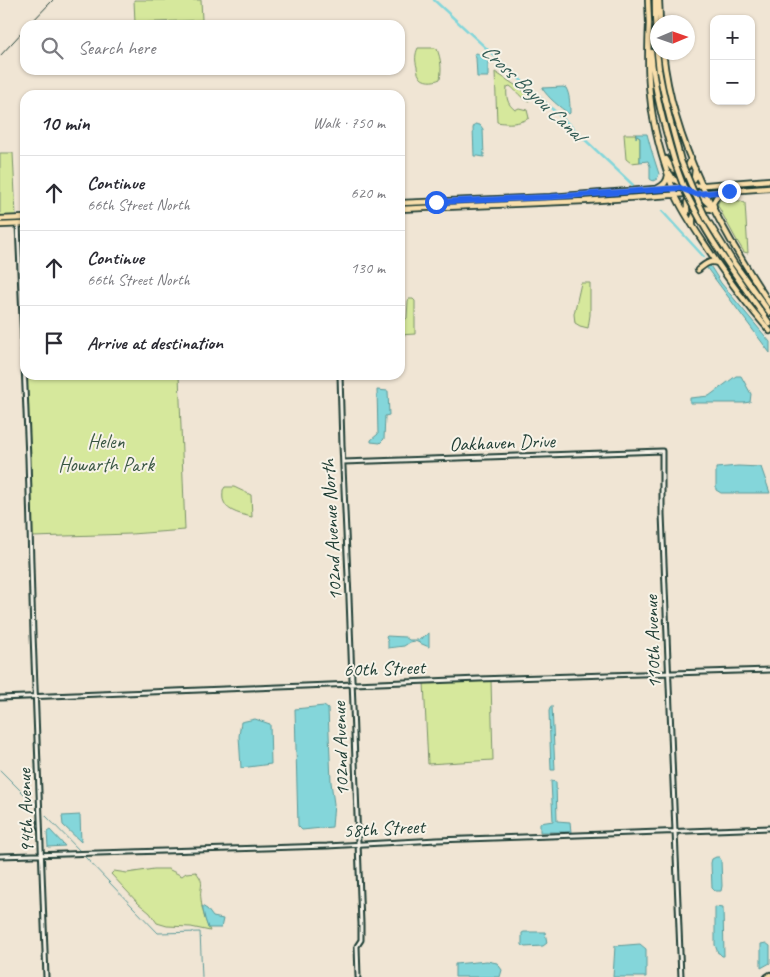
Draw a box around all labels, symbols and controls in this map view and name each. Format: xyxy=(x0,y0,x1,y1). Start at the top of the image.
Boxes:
north arrow xyxy=(650,15,695,60)
map controls xyxy=(710,15,755,105)
button: + xyxy=(710,15,755,60)
search box xyxy=(20,20,405,75)
icon: search xyxy=(38,34,66,62)
text: Search here xyxy=(78,36,155,60)
water label: Cross Bayou Canal xyxy=(476,38,594,151)
button: − xyxy=(710,60,755,105)
text: 10 min xyxy=(40,110,90,136)
text: Walk · 750 m xyxy=(313,113,385,133)
text: Continue xyxy=(87,171,144,195)
icon: ahead xyxy=(40,179,68,207)
route end xyxy=(718,180,741,203)
text: 620 m xyxy=(351,183,385,203)
route start xyxy=(425,191,448,214)
text: 66th Street North xyxy=(87,195,190,215)
text: Continue xyxy=(87,246,144,270)
icon: ahead xyxy=(40,254,68,282)
text: 130 m xyxy=(351,258,385,278)
text: 66th Street North xyxy=(87,270,190,290)
icon: arrive xyxy=(40,329,68,357)
text: Arrive at destination xyxy=(87,331,223,355)
street label: Oakhaven Drive xyxy=(449,428,557,457)
park label: Helen Howarth Park xyxy=(58,429,155,477)
street label: 102nd Avenue North xyxy=(315,457,348,601)
street label: 110th Avenue xyxy=(638,593,667,689)
street label: 60th Street xyxy=(343,654,428,682)
street label: 102nd Avenue xyxy=(326,700,355,797)
street label: 94th Avenue xyxy=(11,767,39,854)
street label: 58th Street xyxy=(343,814,428,843)

